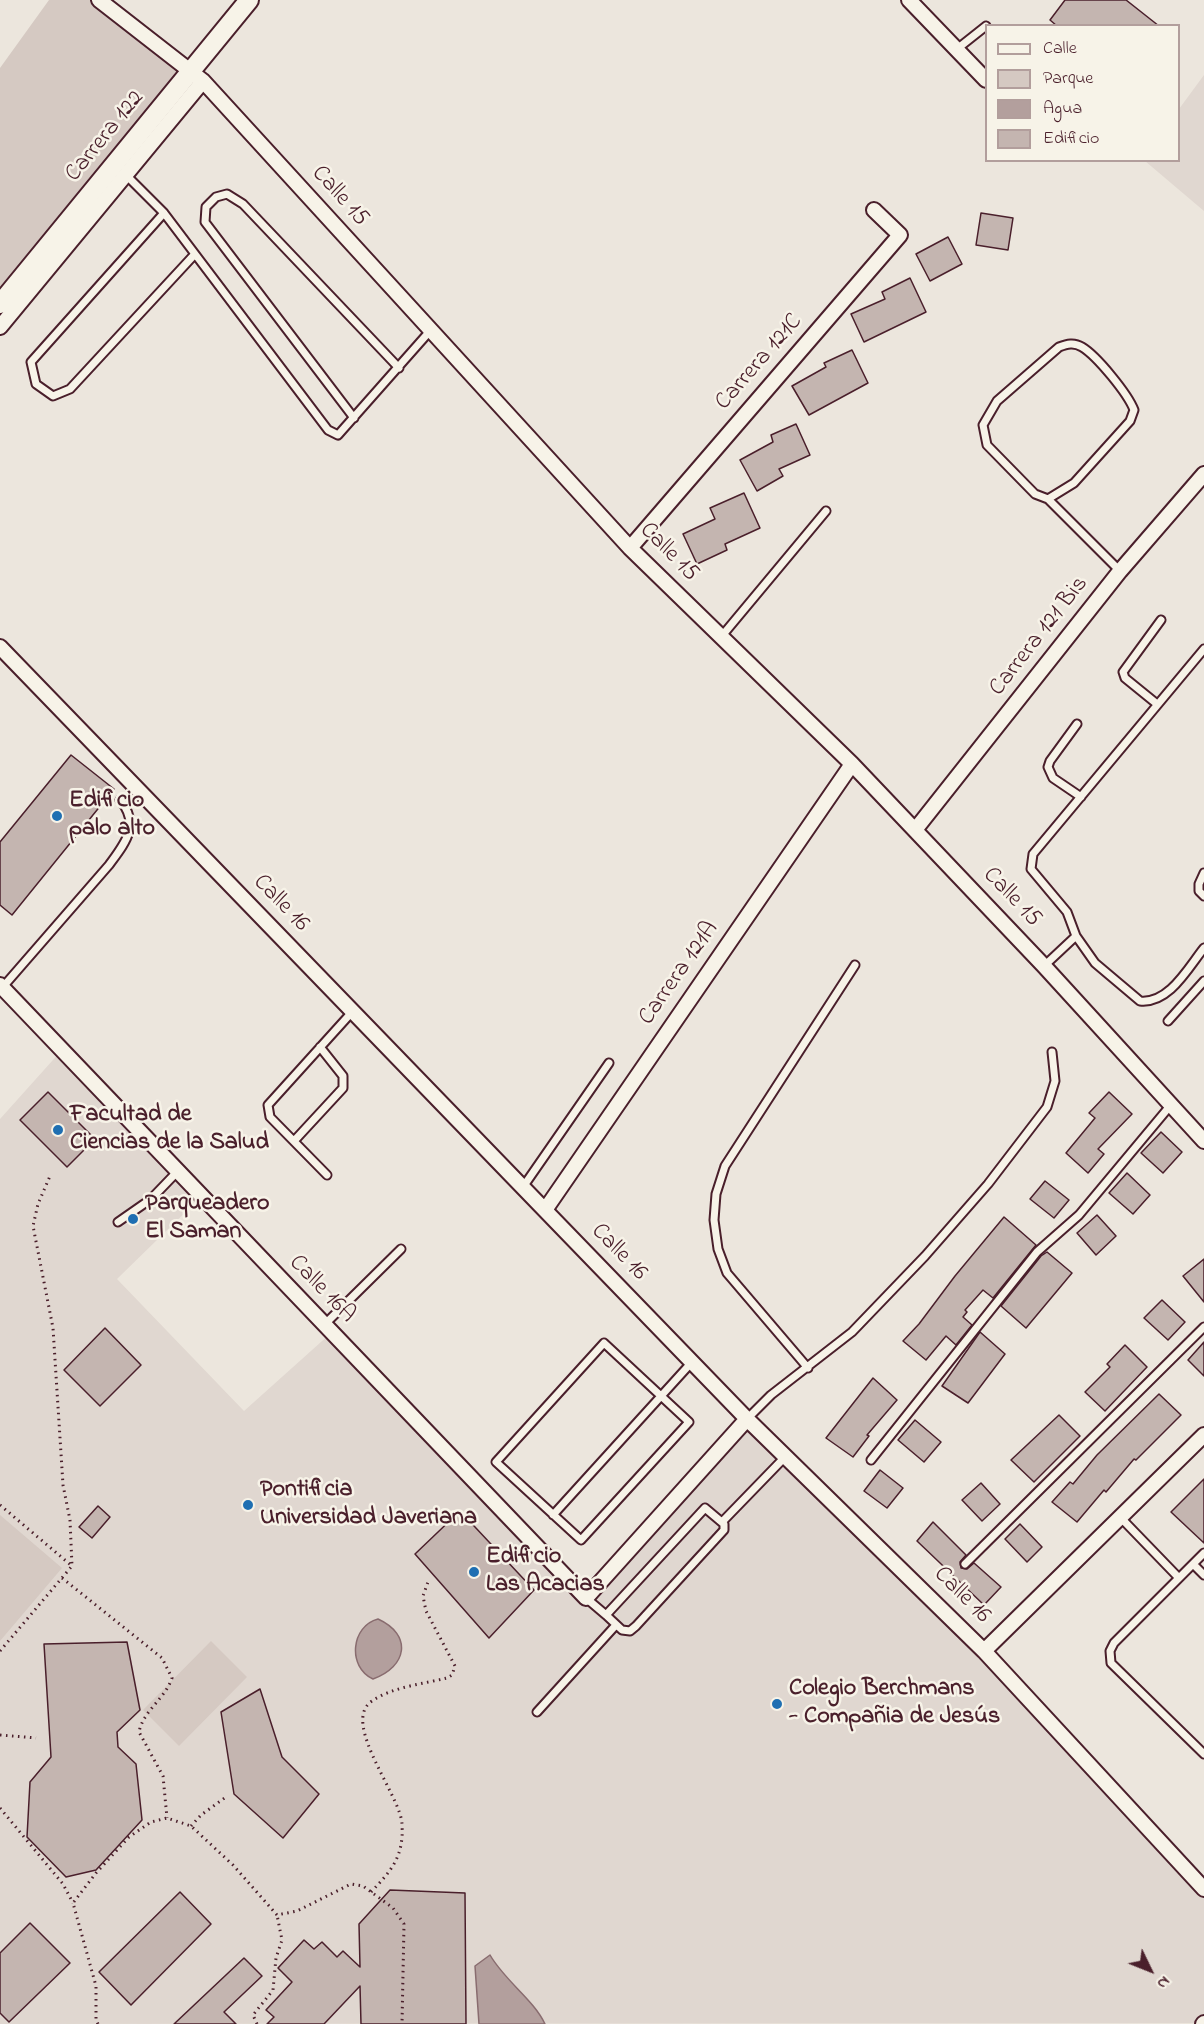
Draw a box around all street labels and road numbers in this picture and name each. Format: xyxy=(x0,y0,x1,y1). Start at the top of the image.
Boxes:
street label: Carrera 122 xyxy=(60,85,152,189)
street label: Calle 15 xyxy=(304,160,374,234)
street label: Carrera 121C xyxy=(710,309,810,417)
street label: Calle 15 xyxy=(632,517,704,589)
street label: Carrera 121 Bis xyxy=(984,571,1096,703)
street label: Calle 15 xyxy=(976,862,1046,934)
street label: Calle 16 xyxy=(246,869,314,939)
street label: Carrera 121A xyxy=(634,917,726,1031)
street label: Calle 16 xyxy=(584,1218,652,1288)
street label: Calle 16A xyxy=(281,1250,361,1330)
street label: Calle 16 xyxy=(926,1561,996,1631)

